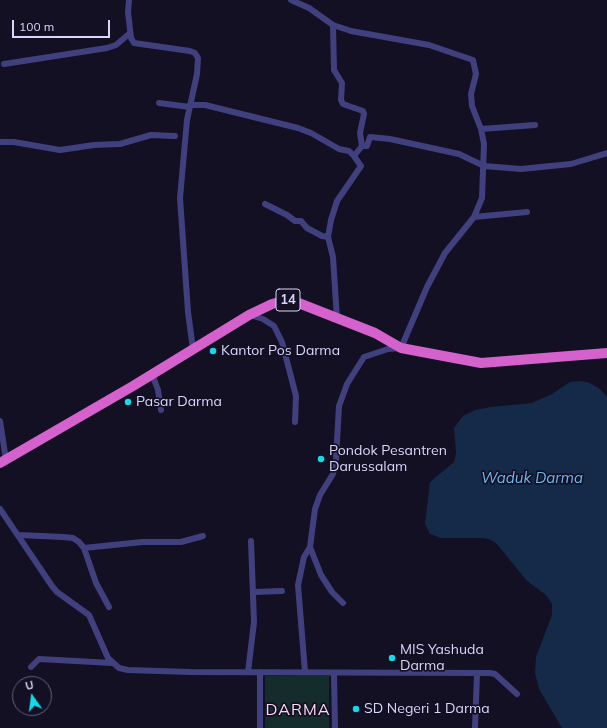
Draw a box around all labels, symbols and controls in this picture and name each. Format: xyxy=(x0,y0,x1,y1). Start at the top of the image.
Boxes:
scale bar xyxy=(14,12,112,38)
text: 100 m xyxy=(19,19,54,34)
road number: 14 xyxy=(276,289,300,311)
place label: Kantor Pos Darma xyxy=(221,343,340,359)
marker: Kantor Pos Darma xyxy=(208,346,218,356)
place label: Pasar Darma xyxy=(136,394,222,410)
marker: Pasar Darma xyxy=(123,397,133,407)
place label: Pondok Pesantren Darussalam xyxy=(329,443,447,476)
marker: Pondok Pesantren Darussalam xyxy=(316,454,326,464)
water label: Waduk Darma xyxy=(481,469,583,487)
place label: MIS Yashuda Darma xyxy=(400,642,484,674)
marker: MIS Yashuda Darma xyxy=(387,653,397,663)
north arrow xyxy=(12,676,52,716)
text: U xyxy=(24,678,35,693)
district label: DARMA xyxy=(265,700,331,720)
place label: SD Negeri 1 Darma xyxy=(364,701,490,717)
marker: SD Negeri 1 Darma xyxy=(351,704,361,714)

